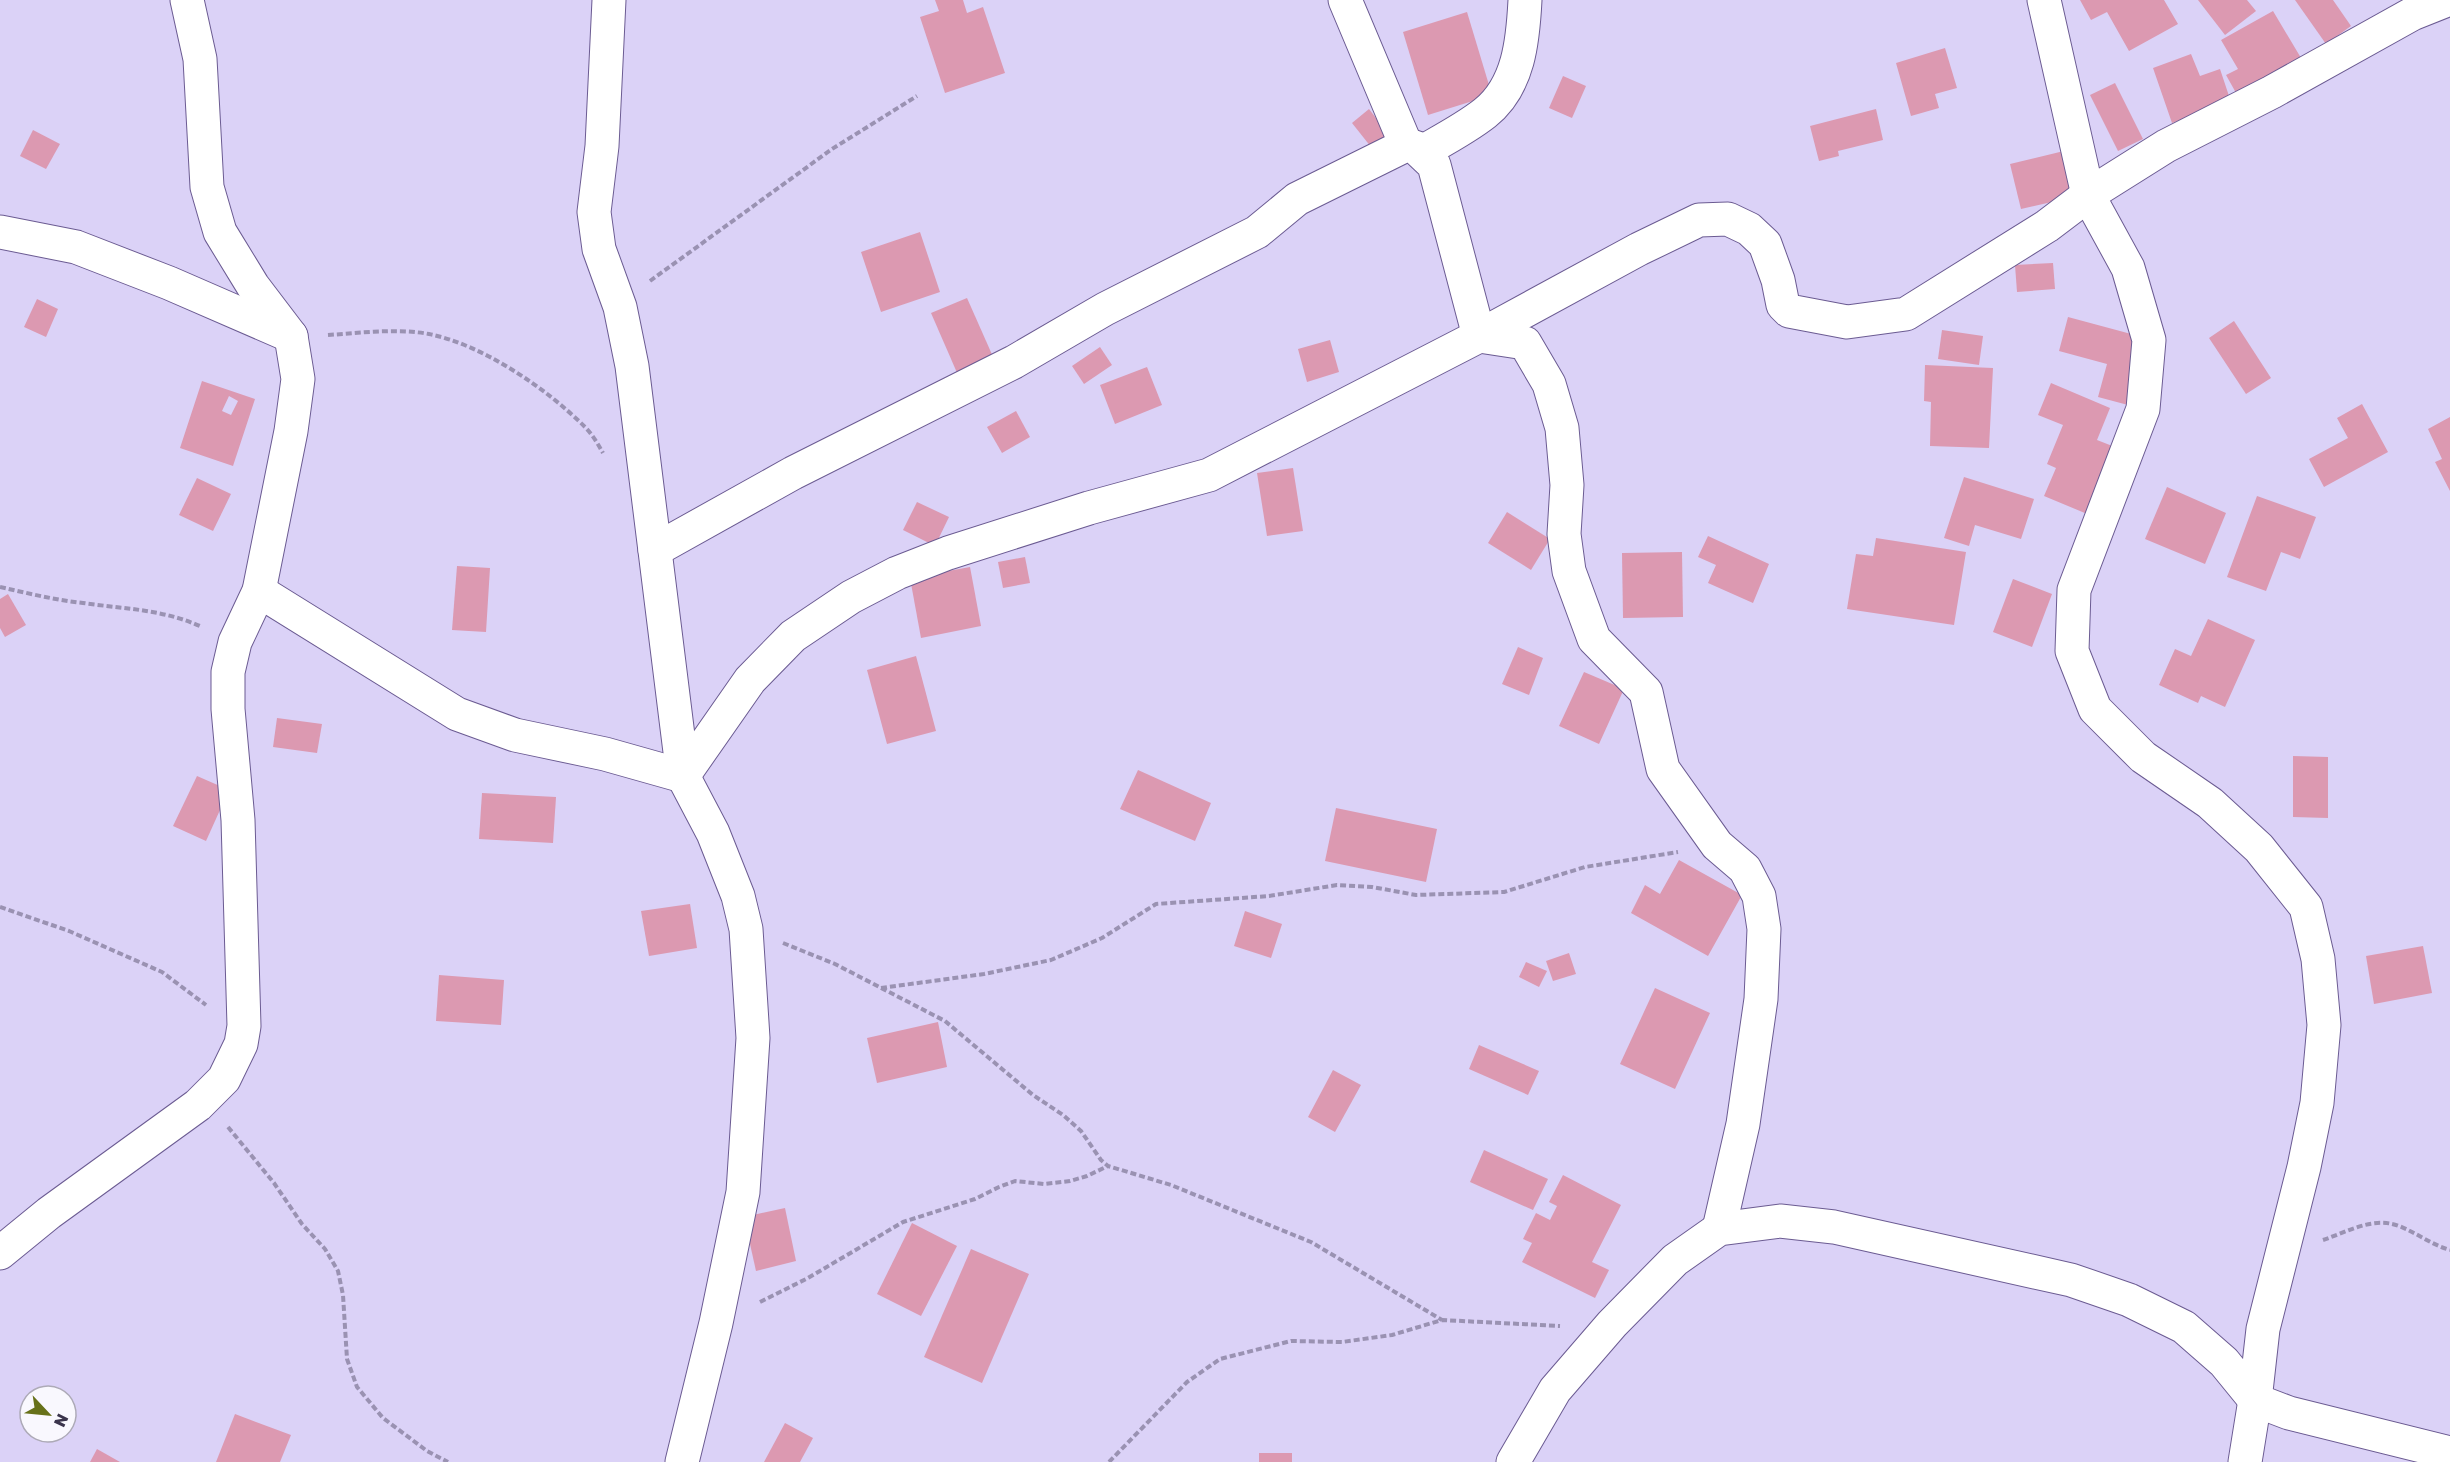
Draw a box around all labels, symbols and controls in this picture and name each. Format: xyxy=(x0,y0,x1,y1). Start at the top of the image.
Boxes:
north arrow xyxy=(18,1384,78,1444)
text: N xyxy=(50,1411,73,1430)

